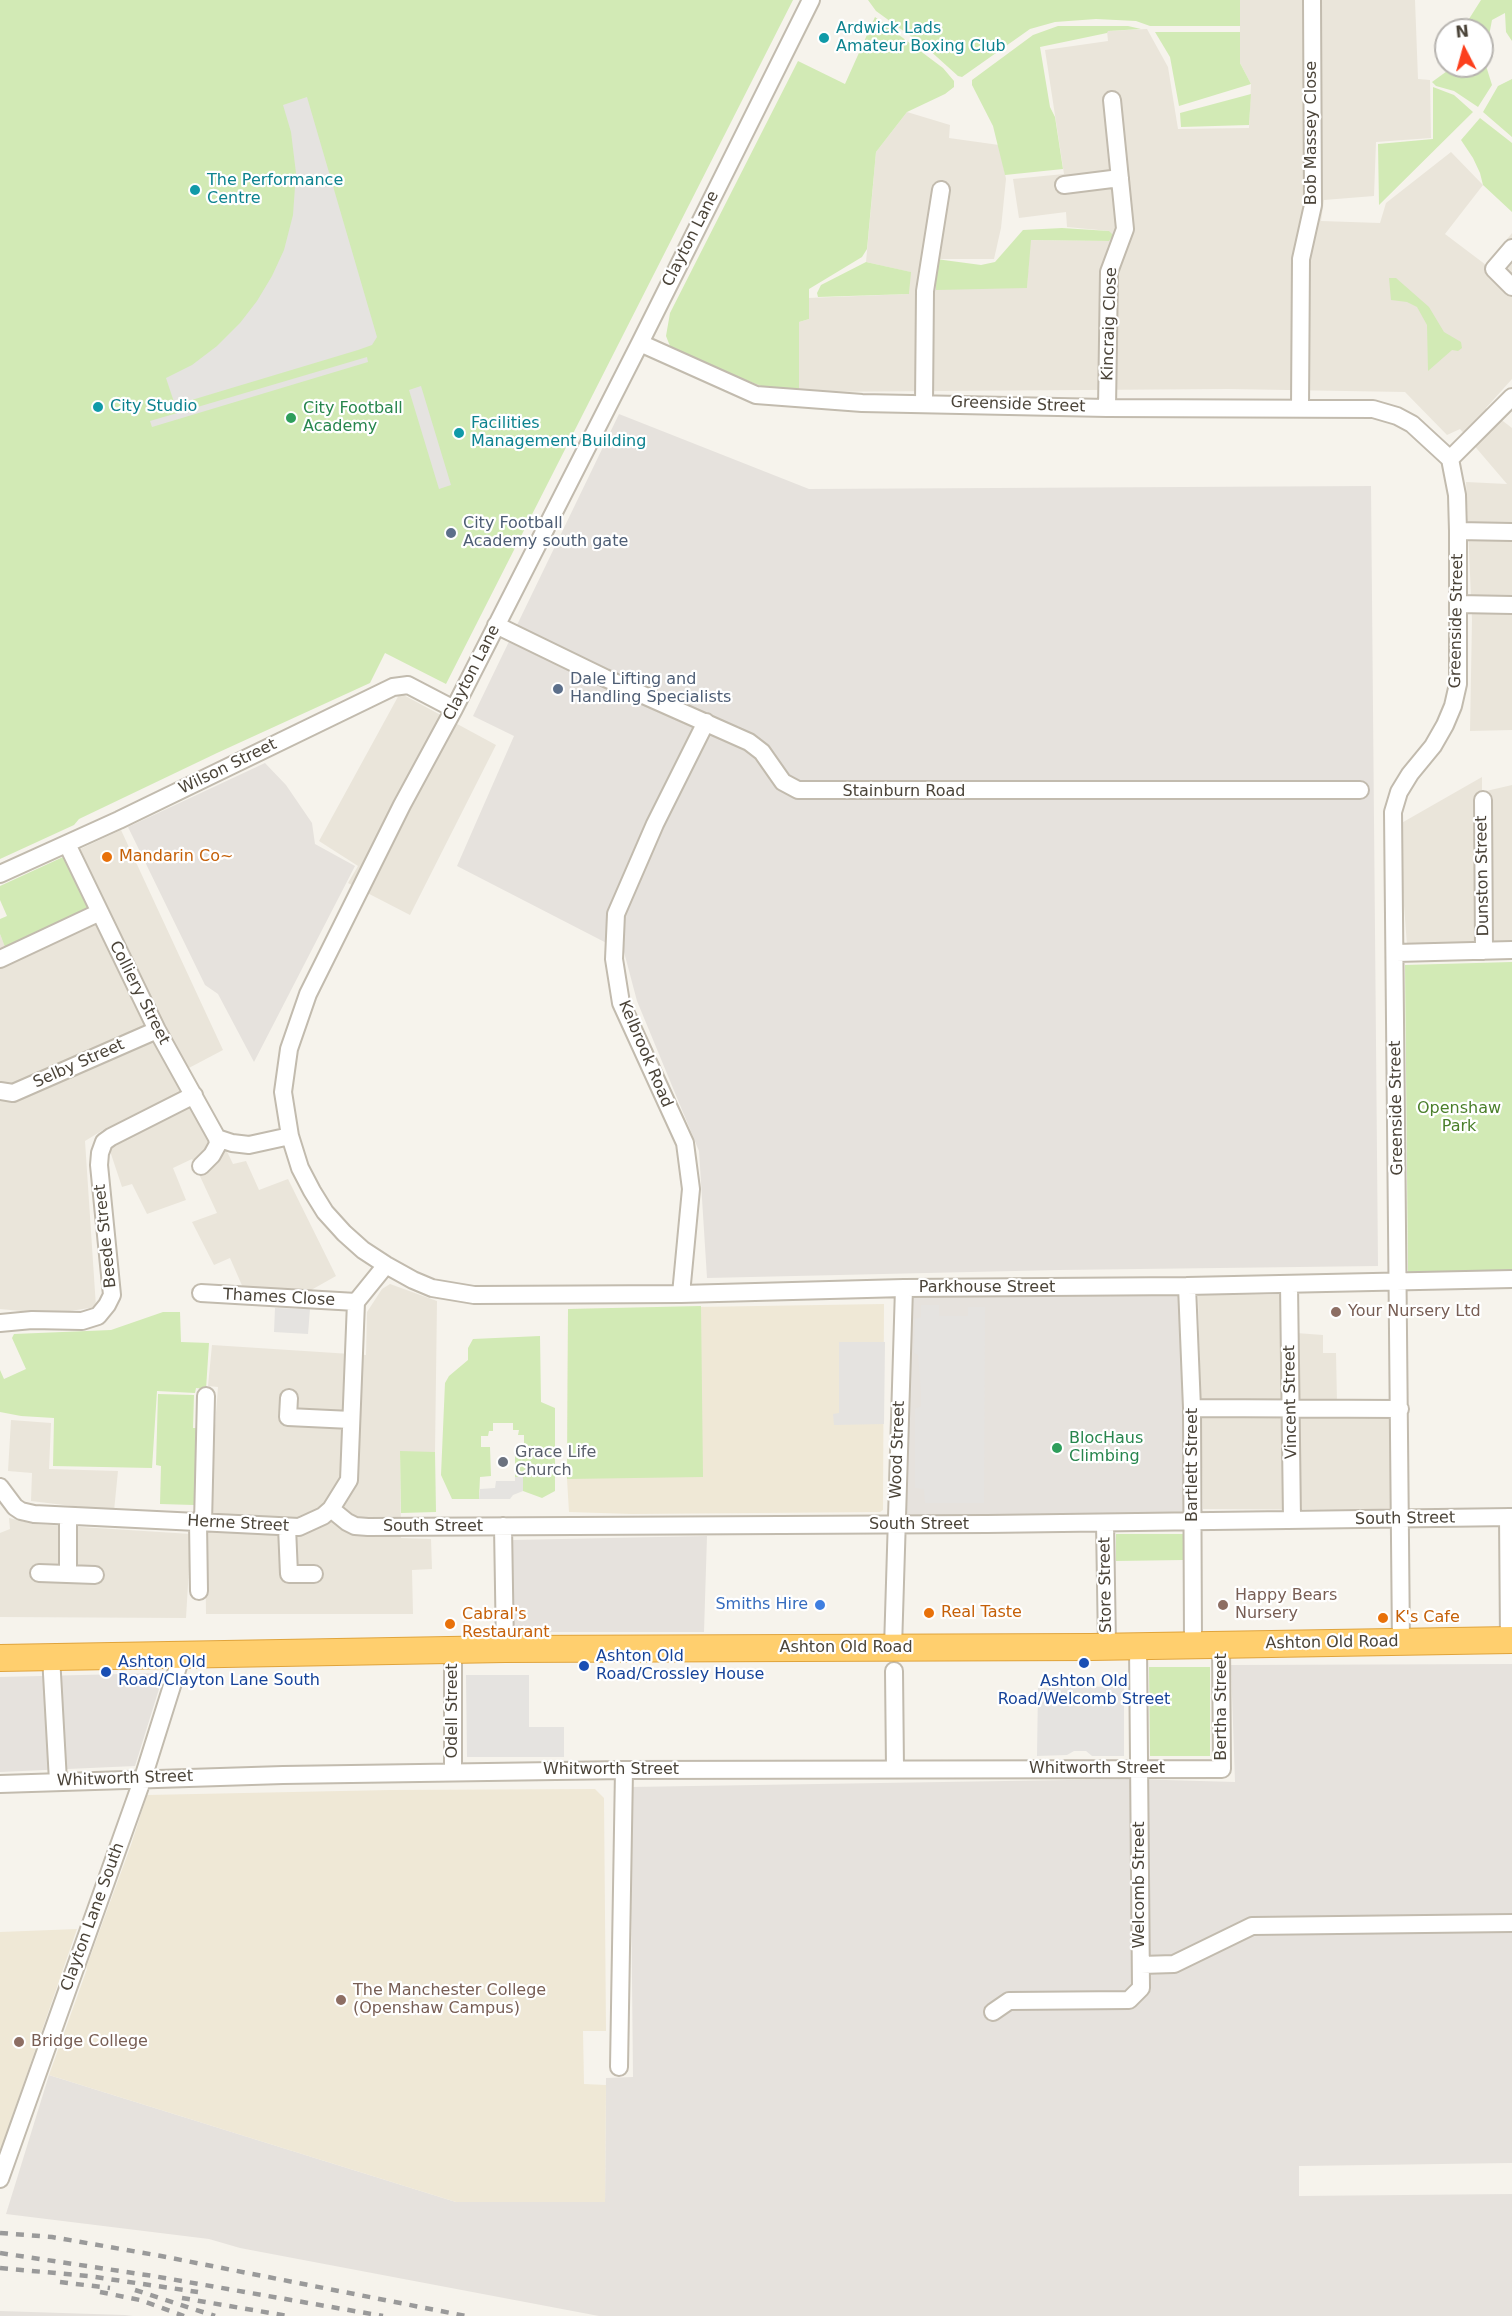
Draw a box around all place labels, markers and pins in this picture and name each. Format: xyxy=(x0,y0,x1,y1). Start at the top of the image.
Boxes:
place label: Ardwick Lads Amateur Boxing Club xyxy=(836,19,1006,57)
marker: Ardwick Lads Amateur Boxing Club xyxy=(817,31,831,45)
place label: The Performance Centre xyxy=(207,171,343,209)
marker: The Performance Centre xyxy=(188,183,202,197)
place label: City Studio xyxy=(110,397,197,417)
place label: City Football Academy xyxy=(303,399,403,437)
marker: City Studio xyxy=(91,400,105,414)
marker: City Football Academy xyxy=(284,411,298,425)
place label: Facilities Management Building xyxy=(471,414,646,452)
marker: Facilities Management Building xyxy=(452,426,466,440)
place label: City Football Academy south gate xyxy=(463,514,628,552)
marker: City Football Academy south gate xyxy=(444,526,458,540)
place label: Dale Lifting and Handling Specialists xyxy=(570,670,731,708)
marker: Dale Lifting and Handling Specialists xyxy=(551,682,565,696)
place label: Mandarin Co~ xyxy=(119,847,233,867)
marker: Mandarin Co~ xyxy=(100,850,114,864)
place label: Your Nursery Ltd xyxy=(1348,1302,1481,1322)
marker: Your Nursery Ltd xyxy=(1329,1305,1343,1319)
place label: BlocHaus Climbing xyxy=(1069,1429,1143,1467)
marker: BlocHaus Climbing xyxy=(1050,1441,1064,1455)
place label: Grace Life Church xyxy=(515,1443,596,1481)
marker: Grace Life Church xyxy=(496,1455,510,1469)
place label: Happy Bears Nursery xyxy=(1235,1586,1337,1624)
place label: Smiths Hire xyxy=(715,1595,808,1615)
marker: Smiths Hire xyxy=(813,1598,827,1612)
marker: Happy Bears Nursery xyxy=(1216,1598,1230,1612)
place label: Real Taste xyxy=(941,1603,1022,1623)
place label: Cabral's Restaurant xyxy=(462,1605,550,1643)
marker: Real Taste xyxy=(922,1606,936,1620)
place label: K's Cafe xyxy=(1395,1608,1460,1628)
marker: K's Cafe xyxy=(1376,1611,1390,1625)
marker: Cabral's Restaurant xyxy=(443,1617,457,1631)
place label: Ashton Old Road/Crossley House xyxy=(596,1647,764,1685)
place label: Ashton Old Road/Clayton Lane South xyxy=(118,1653,320,1691)
marker: Ashton Old Road/Welcomb Street xyxy=(1077,1656,1091,1670)
marker: Ashton Old Road/Crossley House xyxy=(577,1659,591,1673)
marker: Ashton Old Road/Clayton Lane South xyxy=(99,1665,113,1679)
place label: Ashton Old Road/Welcomb Street xyxy=(998,1672,1170,1710)
place label: The Manchester College (Openshaw Campus) xyxy=(353,1981,546,2019)
marker: The Manchester College (Openshaw Campus) xyxy=(334,1993,348,2007)
place label: Bridge College xyxy=(31,2032,148,2052)
marker: Bridge College xyxy=(12,2035,26,2049)

